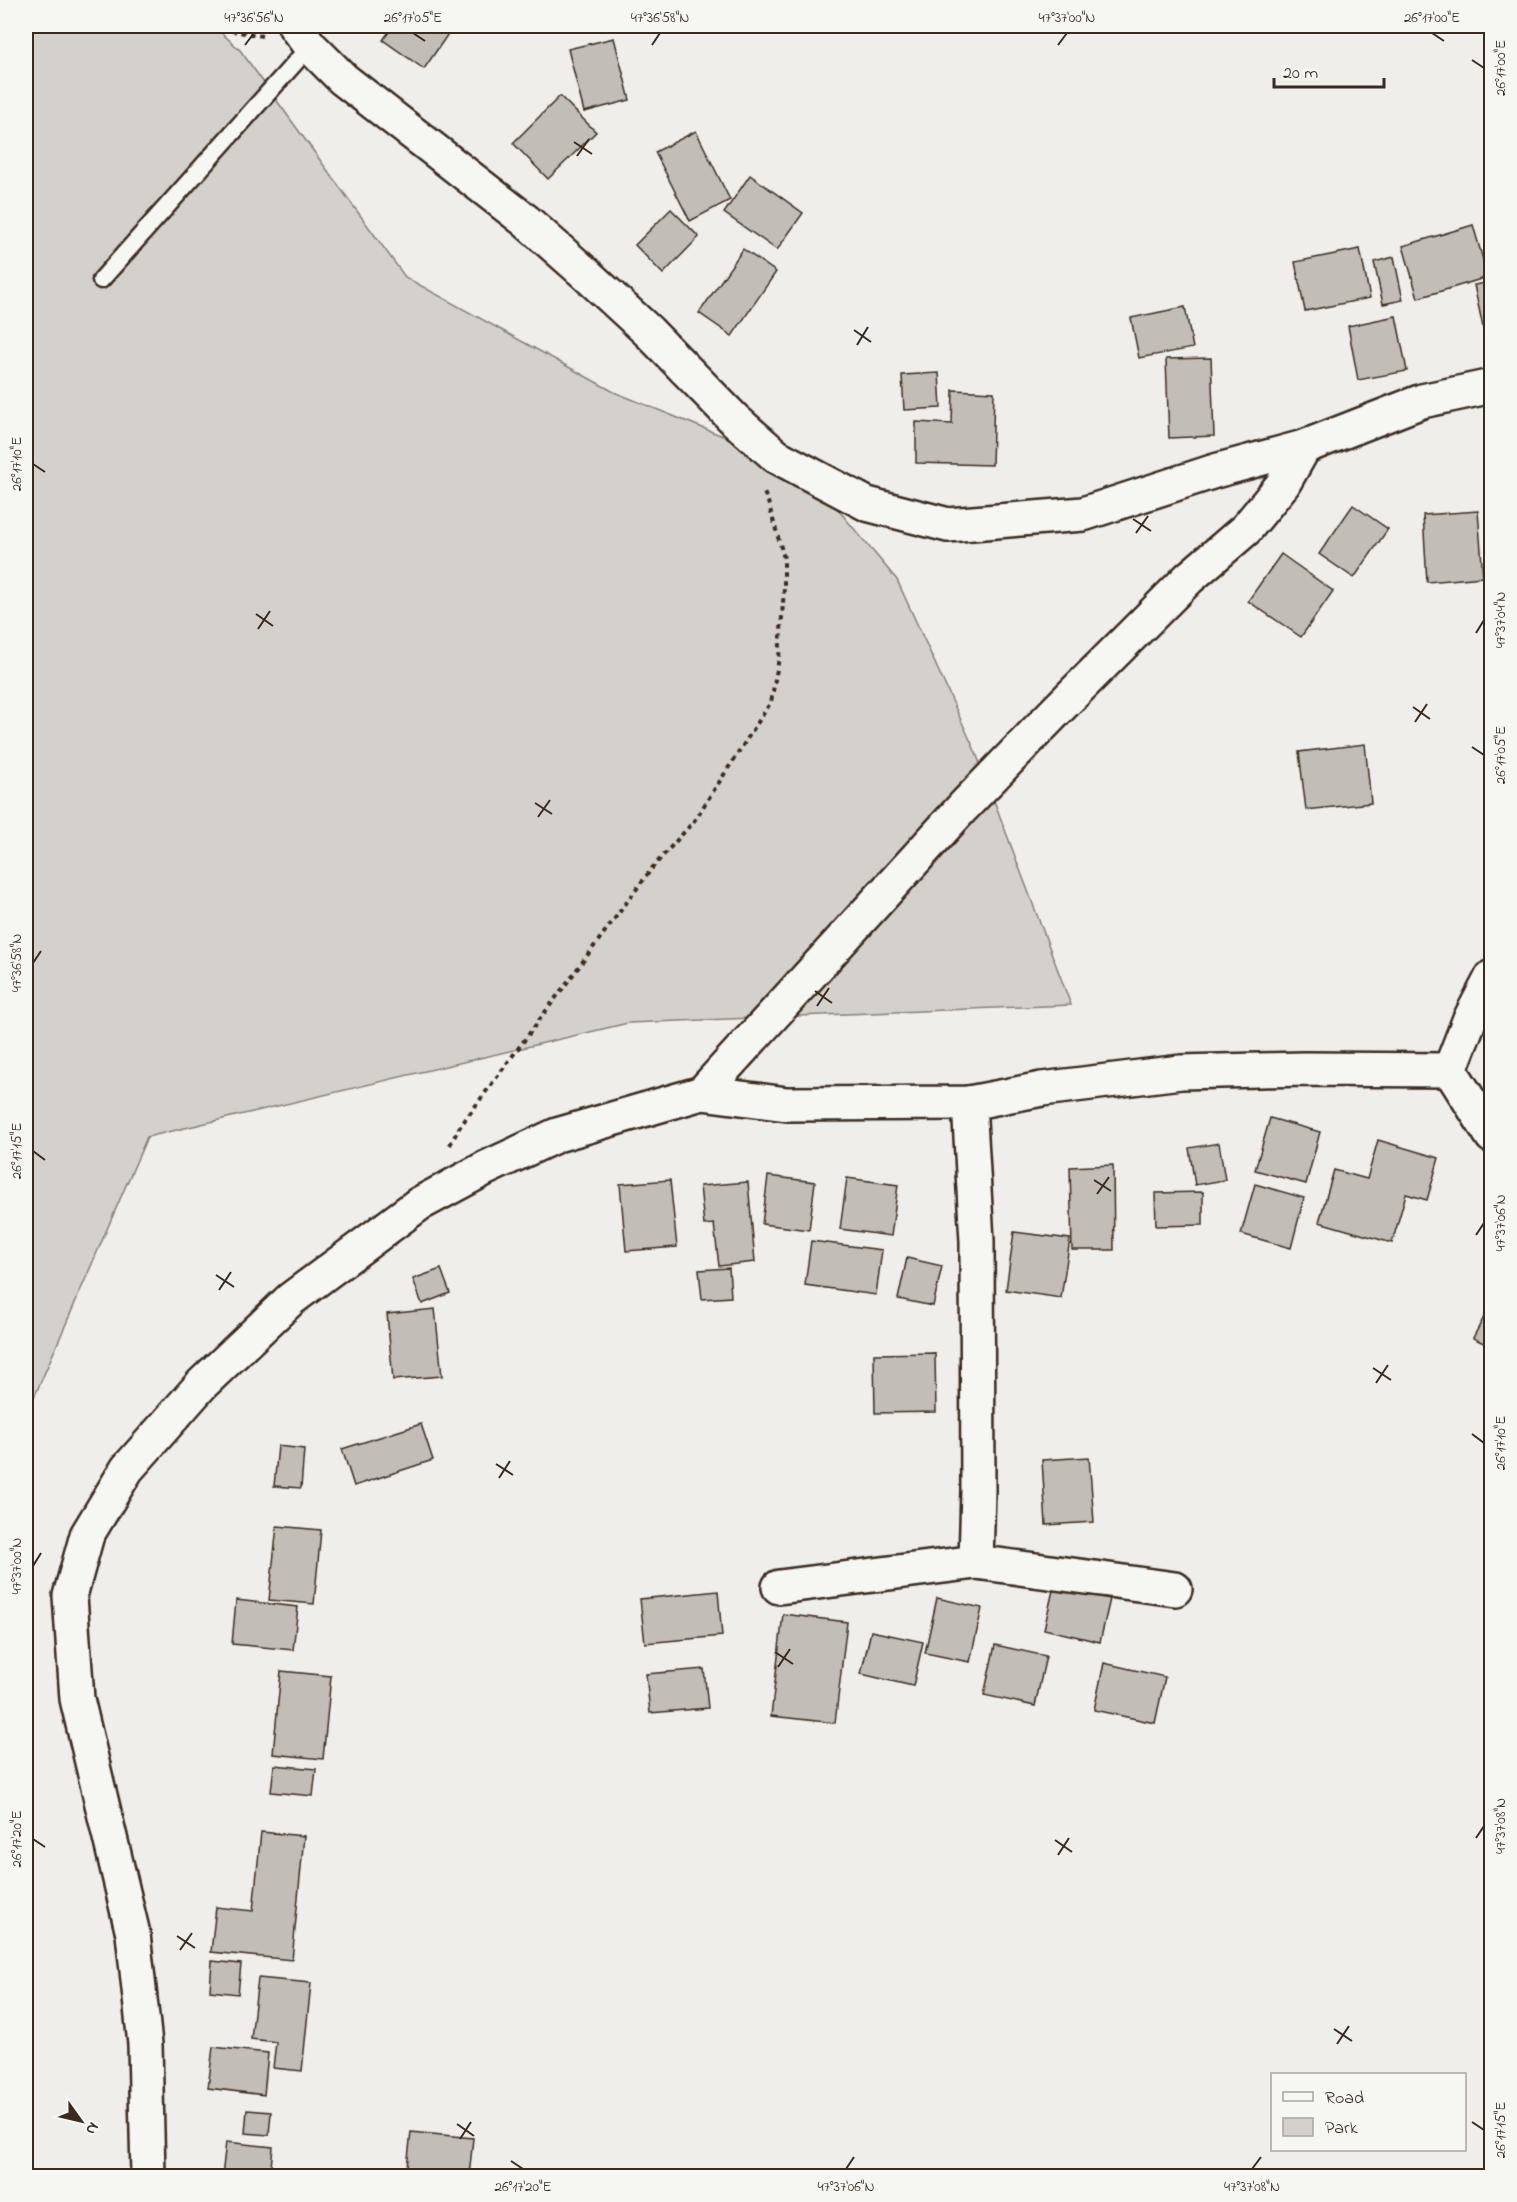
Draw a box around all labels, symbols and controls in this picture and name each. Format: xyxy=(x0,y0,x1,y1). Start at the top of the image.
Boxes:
text: 47°36'56"N xyxy=(224,7,284,29)
text: 26°17'05"E xyxy=(384,7,442,29)
text: 47°36'58"N xyxy=(631,7,689,29)
text: 47°37'00"N xyxy=(1039,7,1095,29)
text: 26°17'00"E xyxy=(1404,7,1460,29)
text: 26°17'00"E xyxy=(1490,40,1512,96)
scale bar xyxy=(1274,51,1384,89)
text: 20 m xyxy=(1283,61,1318,87)
text: 26°17'10"E xyxy=(6,437,28,491)
text: 47°37'04"N xyxy=(1490,592,1512,648)
text: 26°17'05"E xyxy=(1490,726,1512,784)
text: 47°36'58"N xyxy=(6,934,28,992)
text: 26°17'15"E xyxy=(6,1123,28,1179)
text: 47°37'06"N xyxy=(1490,1194,1512,1252)
text: 26°17'10"E xyxy=(1490,1416,1512,1470)
text: 47°37'00"N xyxy=(6,1538,28,1594)
text: 47°37'08"N xyxy=(1490,1798,1512,1854)
text: 26°17'20"E xyxy=(6,1810,28,1868)
legend xyxy=(1271,2073,1466,2151)
text: Road xyxy=(1325,2086,1364,2112)
north arrow xyxy=(51,2091,111,2151)
text: 26°17'15"E xyxy=(1490,2102,1512,2158)
text: Park xyxy=(1325,2116,1358,2142)
text: N xyxy=(79,2117,105,2140)
text: 26°17'20"E xyxy=(494,2176,552,2198)
text: 47°37'06"N xyxy=(817,2176,875,2198)
text: 47°37'08"N xyxy=(1224,2176,1280,2198)

